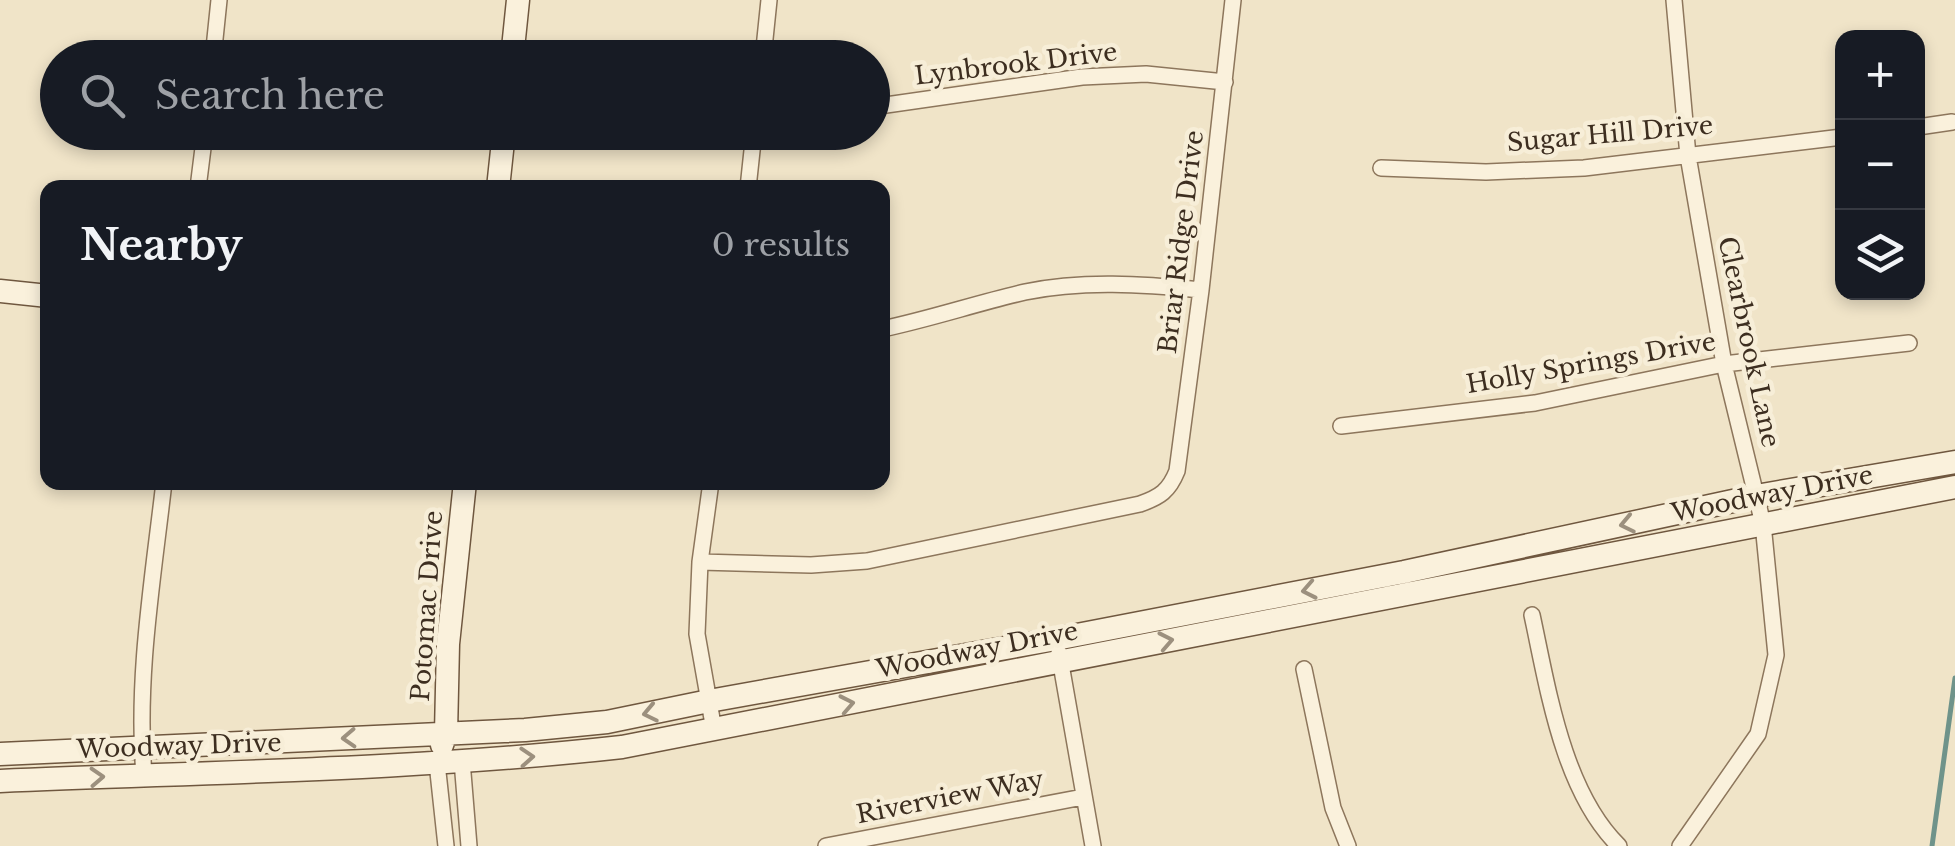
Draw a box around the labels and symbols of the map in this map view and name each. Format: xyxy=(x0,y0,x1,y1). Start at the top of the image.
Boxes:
street label: Lynbrook Drive xyxy=(913,36,1119,92)
street label: Sugar Hill Drive xyxy=(1506,110,1714,158)
street label: Briar Ridge Drive xyxy=(1152,129,1210,355)
street label: Clearbrook Lane xyxy=(1712,234,1786,450)
street label: Holly Springs Drive xyxy=(1464,326,1718,400)
street label: Woodway Drive xyxy=(1667,459,1876,529)
street label: Potomac Drive xyxy=(405,510,449,702)
one-way arrow xyxy=(1619,512,1636,533)
one-way arrow xyxy=(1301,579,1318,600)
street label: Woodway Drive xyxy=(872,615,1081,685)
one-way arrow xyxy=(1157,631,1174,652)
one-way arrow xyxy=(838,694,855,715)
one-way arrow xyxy=(642,702,659,723)
street label: Woodway Drive xyxy=(75,727,282,765)
one-way arrow xyxy=(340,727,356,748)
one-way arrow xyxy=(519,747,535,768)
street label: Riverview Way xyxy=(854,764,1046,830)
one-way arrow xyxy=(90,767,106,788)

